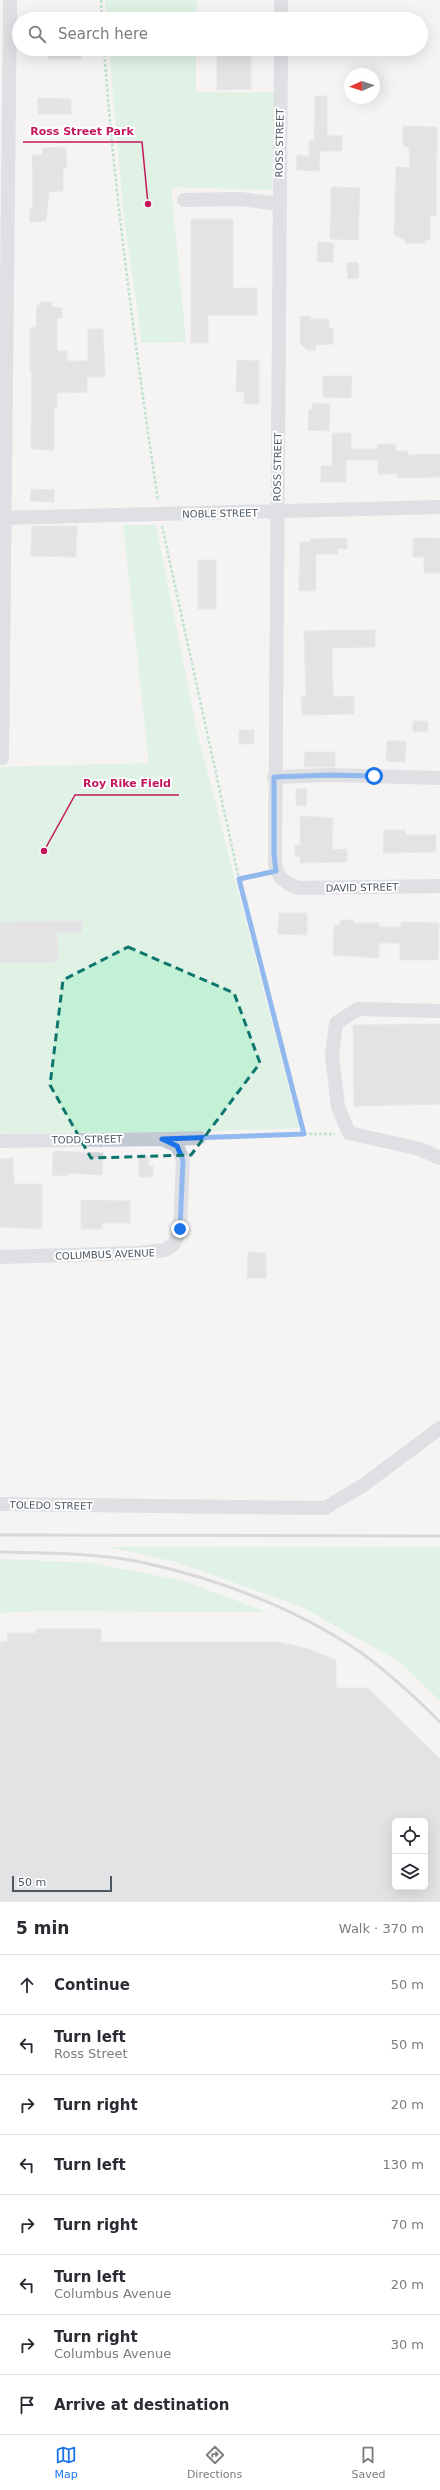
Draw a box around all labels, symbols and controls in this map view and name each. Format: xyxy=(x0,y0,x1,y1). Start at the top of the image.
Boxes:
search box xyxy=(12,12,428,56)
icon: search xyxy=(26,23,48,45)
text: Search here xyxy=(58,25,148,43)
north arrow xyxy=(344,68,380,104)
street label: ROSS STREET xyxy=(273,108,286,178)
callout: Ross Street Park xyxy=(23,119,142,142)
text: Ross Street Park xyxy=(30,125,134,138)
street label: ROSS STREET xyxy=(271,432,284,502)
street label: NOBLE STREET xyxy=(182,507,259,520)
route start xyxy=(365,767,383,785)
callout: Roy Rike Field xyxy=(75,772,179,795)
text: Roy Rike Field xyxy=(83,777,171,790)
street label: DAVID STREET xyxy=(326,881,399,894)
street label: TODD STREET xyxy=(51,1133,123,1146)
route end xyxy=(171,1220,189,1238)
street label: COLUMBUS AVENUE xyxy=(55,1247,155,1262)
street label: TOLEDO STREET xyxy=(9,1499,93,1512)
map controls xyxy=(392,1818,428,1890)
button: locate xyxy=(392,1818,428,1854)
button: layers xyxy=(392,1854,428,1890)
scale bar xyxy=(12,1874,112,1893)
text: 50 m xyxy=(18,1876,46,1889)
text: 5 min xyxy=(16,1918,69,1938)
text: Walk · 370 m xyxy=(339,1921,424,1936)
icon: ahead xyxy=(16,1974,38,1996)
text: Continue xyxy=(54,1976,130,1994)
text: 50 m xyxy=(391,1977,424,1992)
text: Turn left xyxy=(54,2028,126,2046)
icon: left xyxy=(16,2034,38,2056)
text: 50 m xyxy=(391,2037,424,2052)
text: Ross Street xyxy=(54,2046,128,2061)
icon: right xyxy=(16,2094,38,2116)
text: Turn right xyxy=(54,2096,138,2114)
text: 20 m xyxy=(391,2097,424,2112)
icon: left xyxy=(16,2154,38,2176)
text: Turn left xyxy=(54,2156,126,2174)
text: 130 m xyxy=(382,2157,424,2172)
icon: right xyxy=(16,2214,38,2236)
text: Turn right xyxy=(54,2216,138,2234)
text: 70 m xyxy=(391,2217,424,2232)
text: Turn left xyxy=(54,2268,126,2286)
icon: left xyxy=(16,2274,38,2296)
text: 20 m xyxy=(391,2277,424,2292)
text: Columbus Avenue xyxy=(54,2286,171,2301)
text: Turn right xyxy=(54,2328,138,2346)
icon: right xyxy=(16,2334,38,2356)
text: 30 m xyxy=(391,2337,424,2352)
text: Columbus Avenue xyxy=(54,2346,171,2361)
icon: arrive xyxy=(16,2394,38,2416)
text: Arrive at destination xyxy=(54,2396,229,2414)
tab: Map xyxy=(55,2444,78,2481)
tab: Directions xyxy=(187,2444,242,2481)
tab: Saved xyxy=(351,2444,385,2481)

